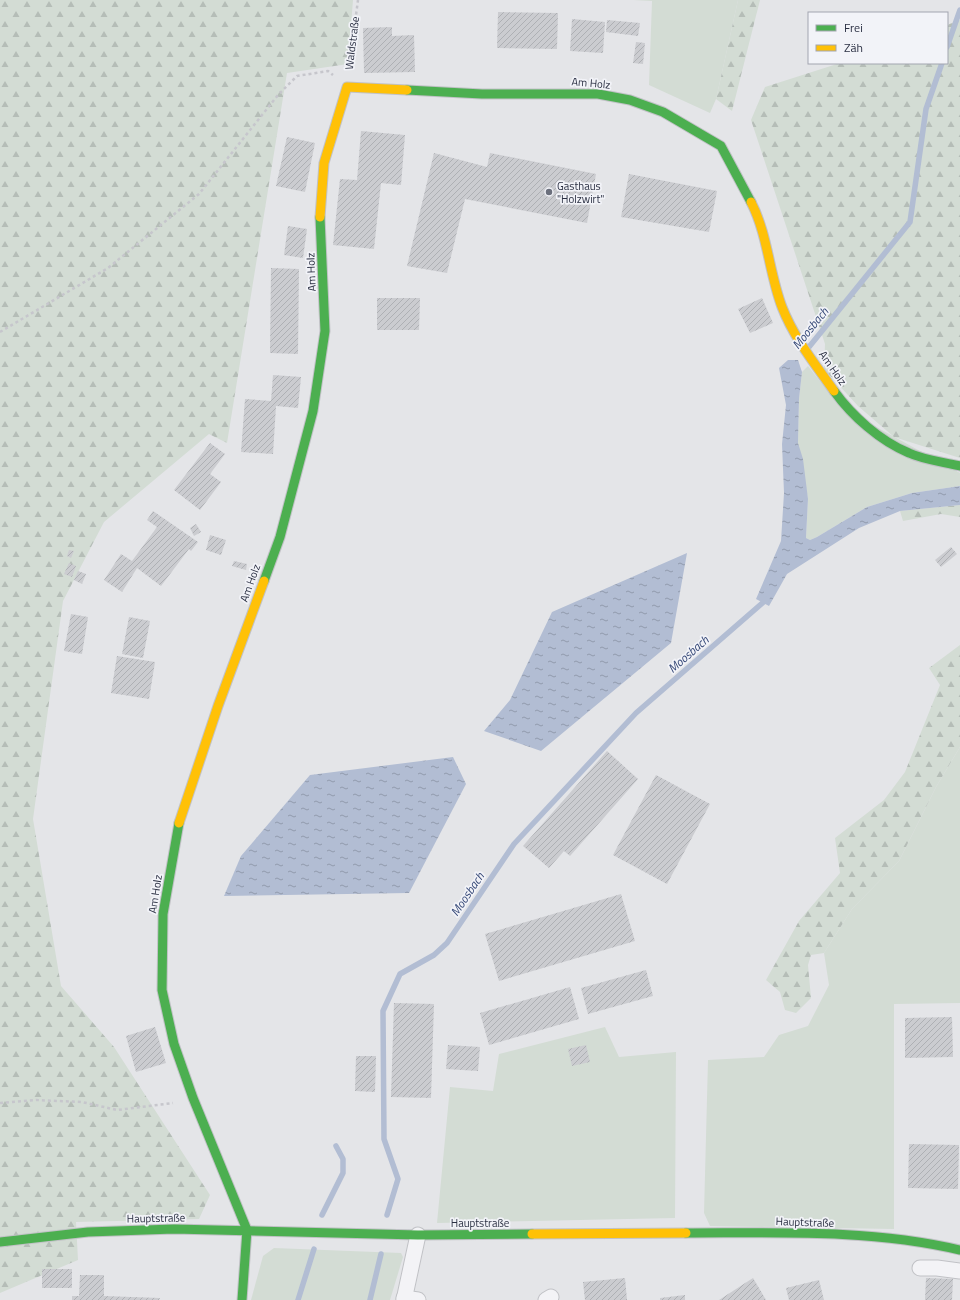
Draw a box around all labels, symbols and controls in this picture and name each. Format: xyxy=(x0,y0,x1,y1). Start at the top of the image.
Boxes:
legend xyxy=(808,12,948,64)
street label: Waldstraße xyxy=(341,15,363,71)
text: Frei xyxy=(844,18,863,37)
text: Zäh xyxy=(844,38,863,57)
street label: Am Holz xyxy=(571,73,611,93)
place label: Gasthaus "Holzwirt" xyxy=(557,178,604,207)
marker: Gasthaus "Holzwirt" xyxy=(544,187,554,197)
street label: Am Holz xyxy=(302,252,320,292)
water label: Moosbach xyxy=(787,302,833,353)
street label: Am Holz xyxy=(815,347,851,389)
street label: Am Holz xyxy=(236,562,264,604)
water label: Moosbach xyxy=(663,630,714,677)
water label: Moosbach xyxy=(445,867,489,920)
street label: Am Holz xyxy=(144,874,166,914)
street label: Hauptstraße xyxy=(127,1209,186,1227)
street label: Hauptstraße xyxy=(775,1213,835,1231)
street label: Hauptstraße xyxy=(451,1215,510,1231)

